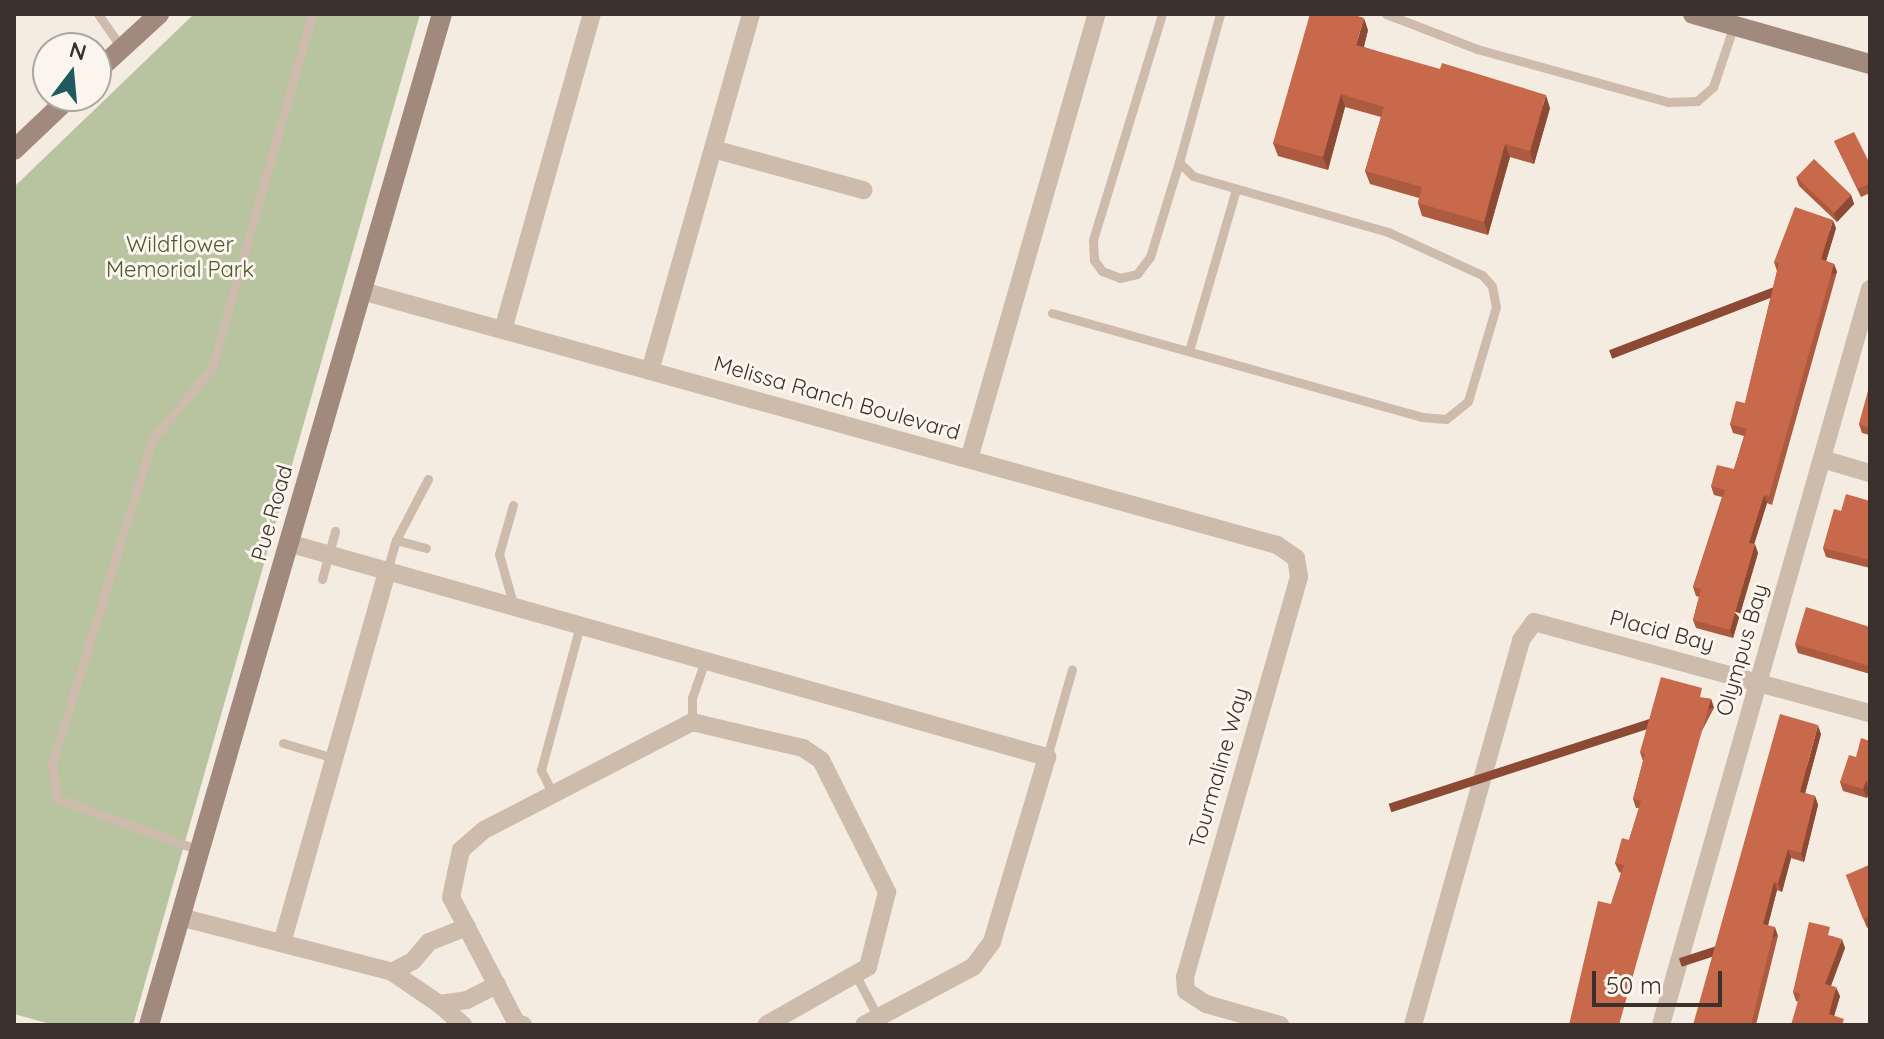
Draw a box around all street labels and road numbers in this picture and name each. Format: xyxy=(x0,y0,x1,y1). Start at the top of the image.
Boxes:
street label: Melissa Ranch Boulevard xyxy=(711,350,963,446)
street label: Pue Road xyxy=(246,462,298,564)
street label: Olympus Bay xyxy=(1711,581,1773,719)
street label: Placid Bay xyxy=(1607,604,1717,658)
street label: Tourmaline Way xyxy=(1183,685,1255,851)

